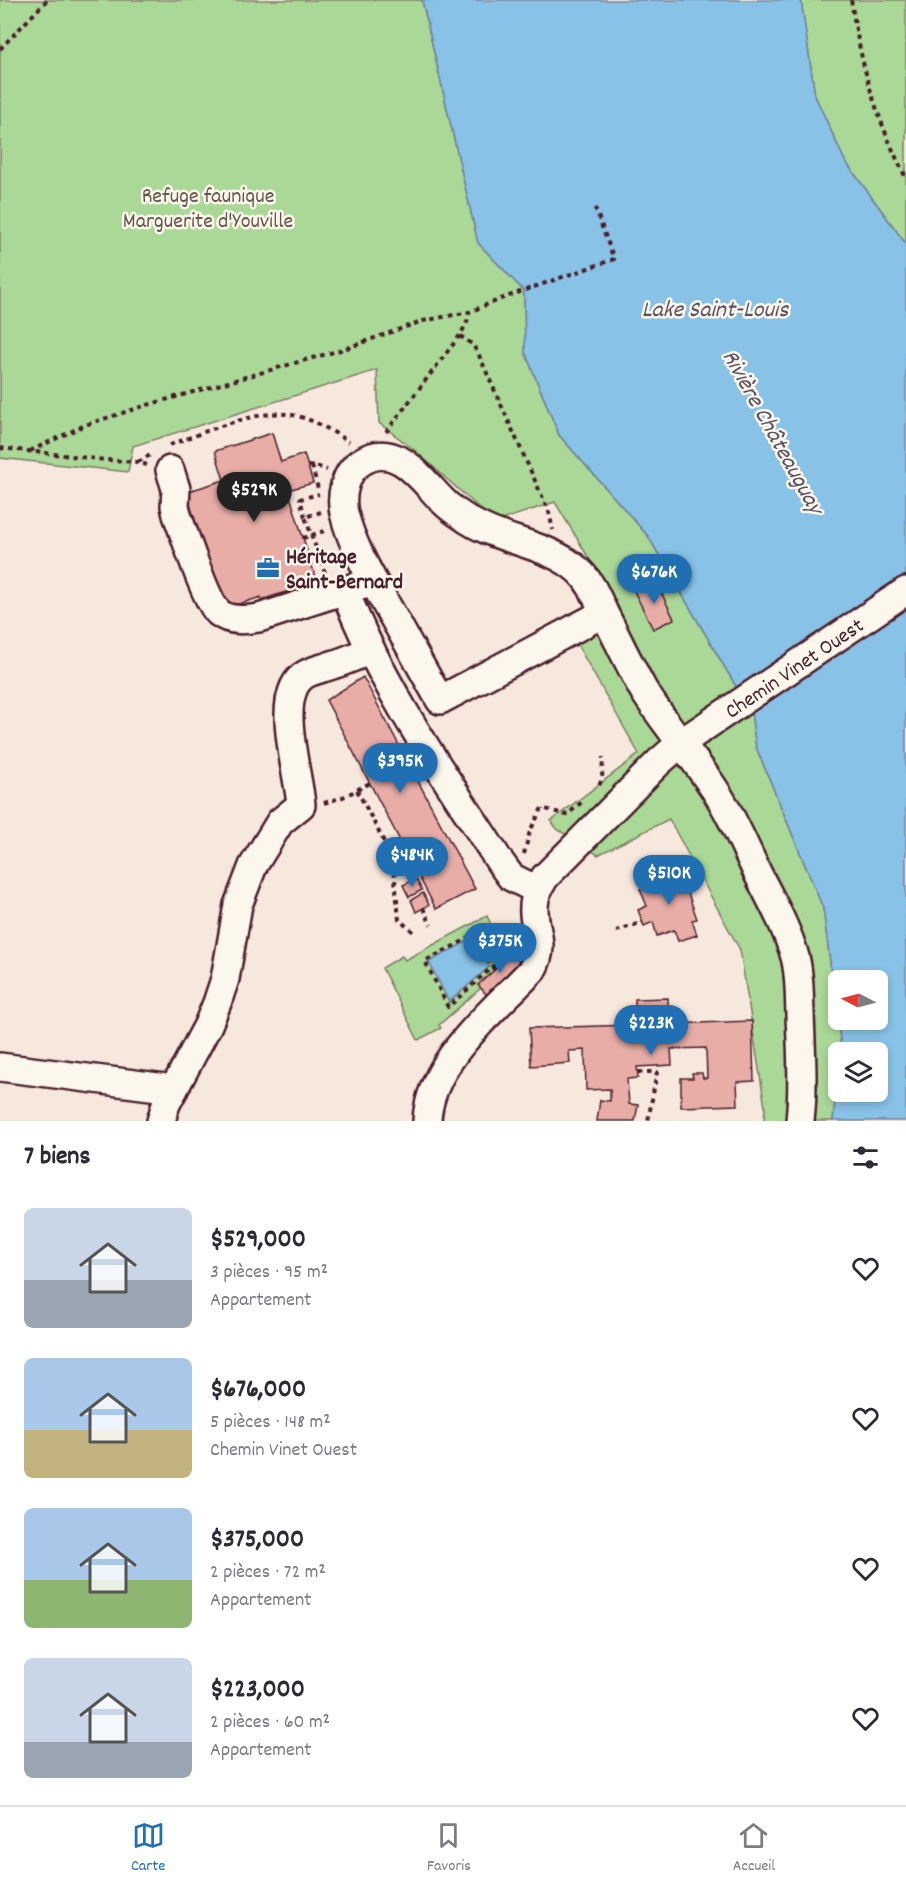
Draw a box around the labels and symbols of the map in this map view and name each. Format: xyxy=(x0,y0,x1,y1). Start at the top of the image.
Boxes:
park label: Refuge faunique Marguerite d'Youville xyxy=(123,182,293,238)
water label: Lake Saint-Louis xyxy=(642,294,789,328)
water label: Rivière Châteauguay xyxy=(712,344,832,524)
pin: $529K xyxy=(212,472,296,523)
place label: Héritage Saint-Bernard xyxy=(286,543,403,599)
pin: $676K xyxy=(612,554,696,605)
office icon: Héritage Saint-Bernard xyxy=(255,555,281,581)
street label: Chemin Vinet Ouest xyxy=(720,612,871,728)
pin: $395K xyxy=(358,743,442,794)
pin: $484K xyxy=(370,837,454,888)
pin: $510K xyxy=(627,855,711,906)
pin: $375K xyxy=(458,923,542,974)
north arrow xyxy=(828,970,888,1030)
pin: $223K xyxy=(609,1005,693,1056)

